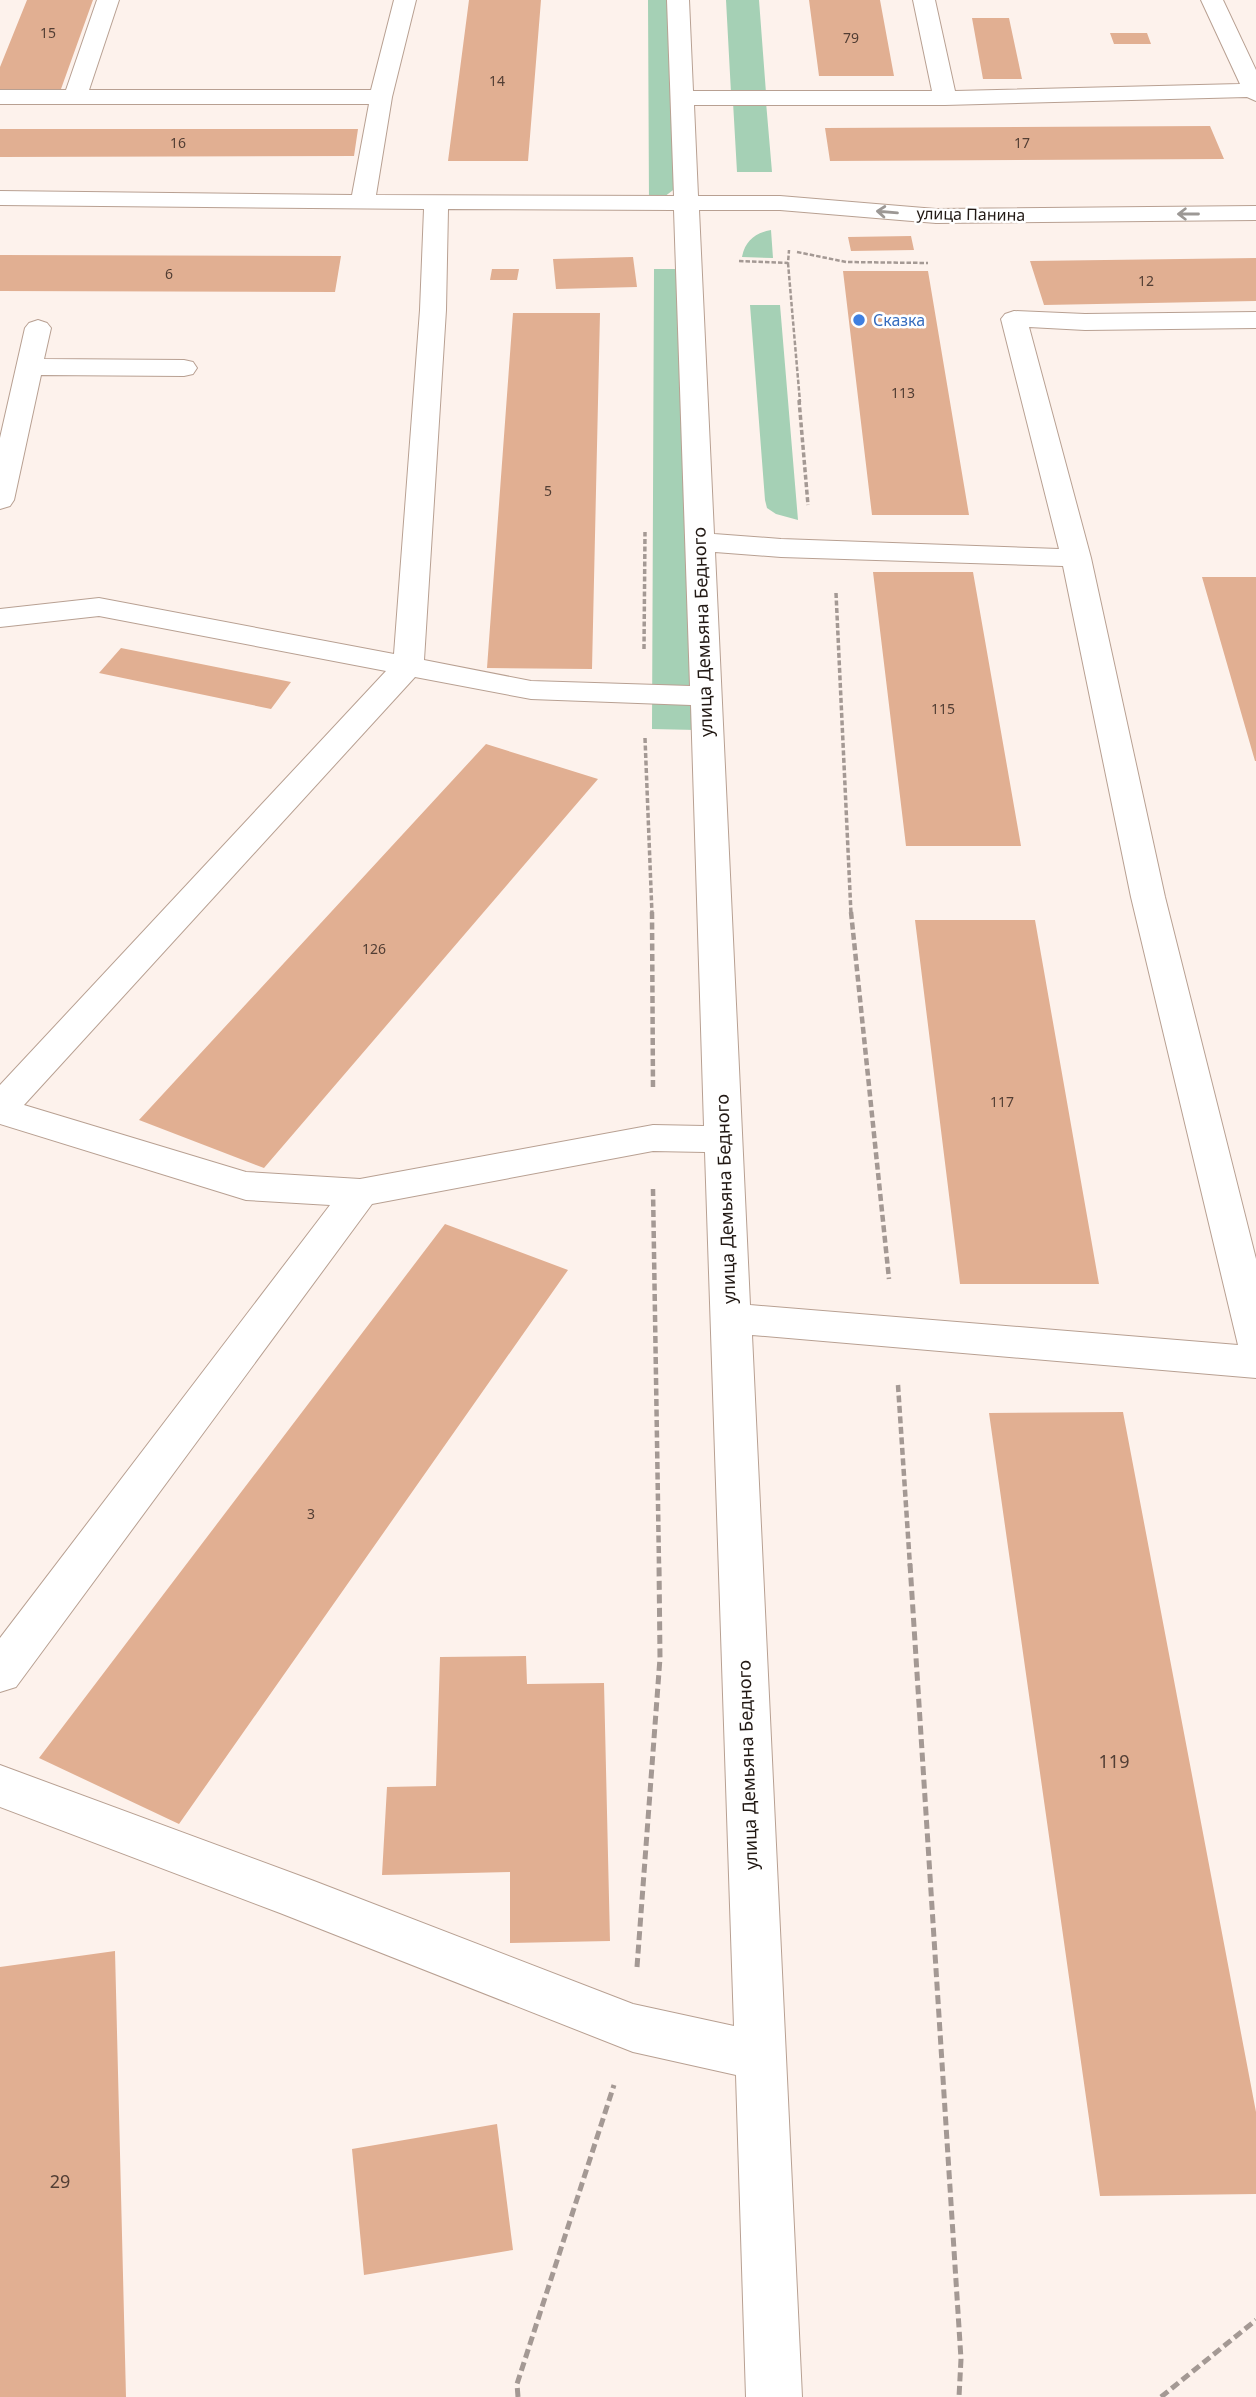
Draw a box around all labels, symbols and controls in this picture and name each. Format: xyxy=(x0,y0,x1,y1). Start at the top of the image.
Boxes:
house number: 15 xyxy=(40,23,56,42)
house number: 79 xyxy=(843,28,859,47)
house number: 14 xyxy=(489,71,505,90)
house number: 16 xyxy=(170,133,186,152)
house number: 17 xyxy=(1014,133,1030,152)
street label: улица Панина xyxy=(917,202,1025,226)
one-way arrow xyxy=(876,205,899,218)
one-way arrow xyxy=(1177,207,1200,221)
house number: 6 xyxy=(165,264,173,283)
house number: 12 xyxy=(1138,271,1154,290)
place label: Сказка xyxy=(873,309,925,331)
marker: Сказка xyxy=(851,312,867,328)
house number: 113 xyxy=(891,383,915,402)
house number: 5 xyxy=(544,481,552,500)
street label: улица Демьяна Бедного xyxy=(686,527,718,737)
house number: 115 xyxy=(931,699,955,718)
house number: 126 xyxy=(362,939,386,958)
house number: 117 xyxy=(990,1092,1014,1111)
street label: улица Демьяна Бедного xyxy=(709,1094,741,1304)
house number: 3 xyxy=(307,1504,315,1523)
street label: улица Демьяна Бедного xyxy=(731,1660,763,1870)
house number: 119 xyxy=(1099,1749,1129,1773)
house number: 29 xyxy=(50,2169,70,2193)

